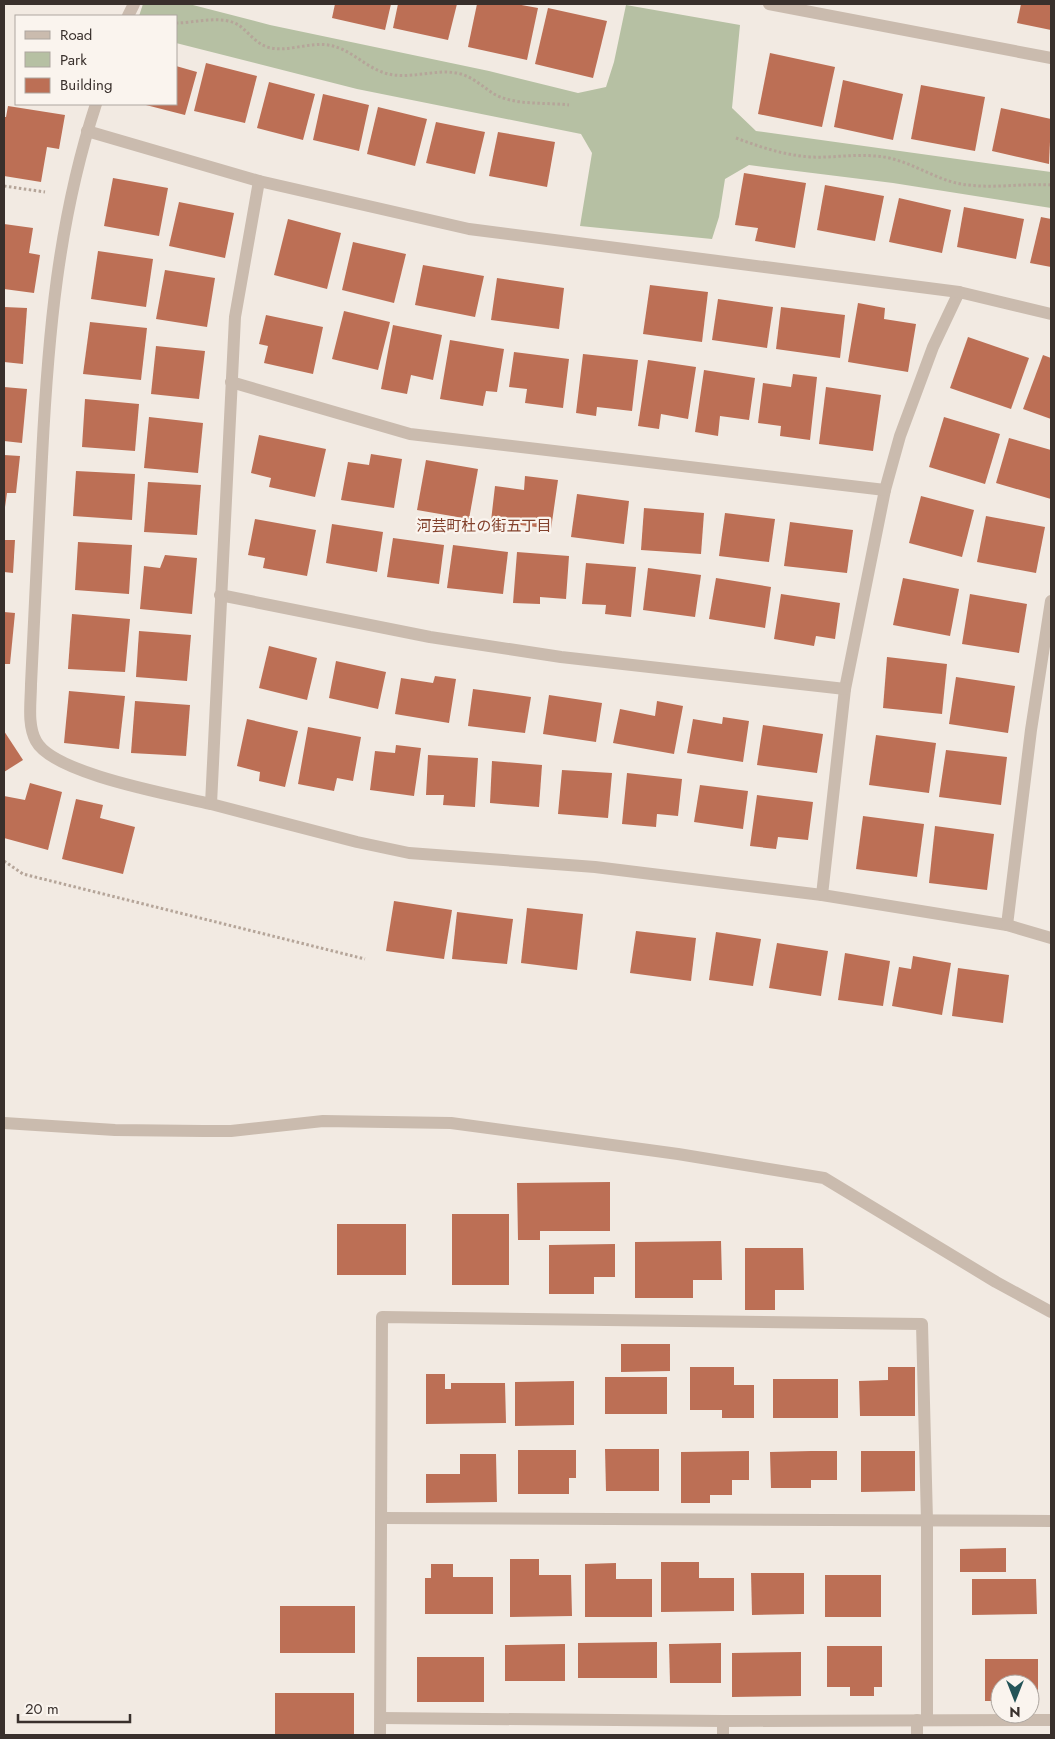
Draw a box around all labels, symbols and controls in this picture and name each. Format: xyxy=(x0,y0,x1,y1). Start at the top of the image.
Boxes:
legend xyxy=(15,15,178,105)
text: Road xyxy=(60,24,92,46)
text: Park xyxy=(60,49,87,71)
text: Building xyxy=(60,74,112,96)
district label: 河芸町杜の街五丁目 xyxy=(416,515,552,537)
north arrow xyxy=(990,1674,1040,1724)
scale bar xyxy=(18,1692,130,1724)
text: 20 m xyxy=(25,1698,59,1720)
text: N xyxy=(1009,1702,1021,1722)

